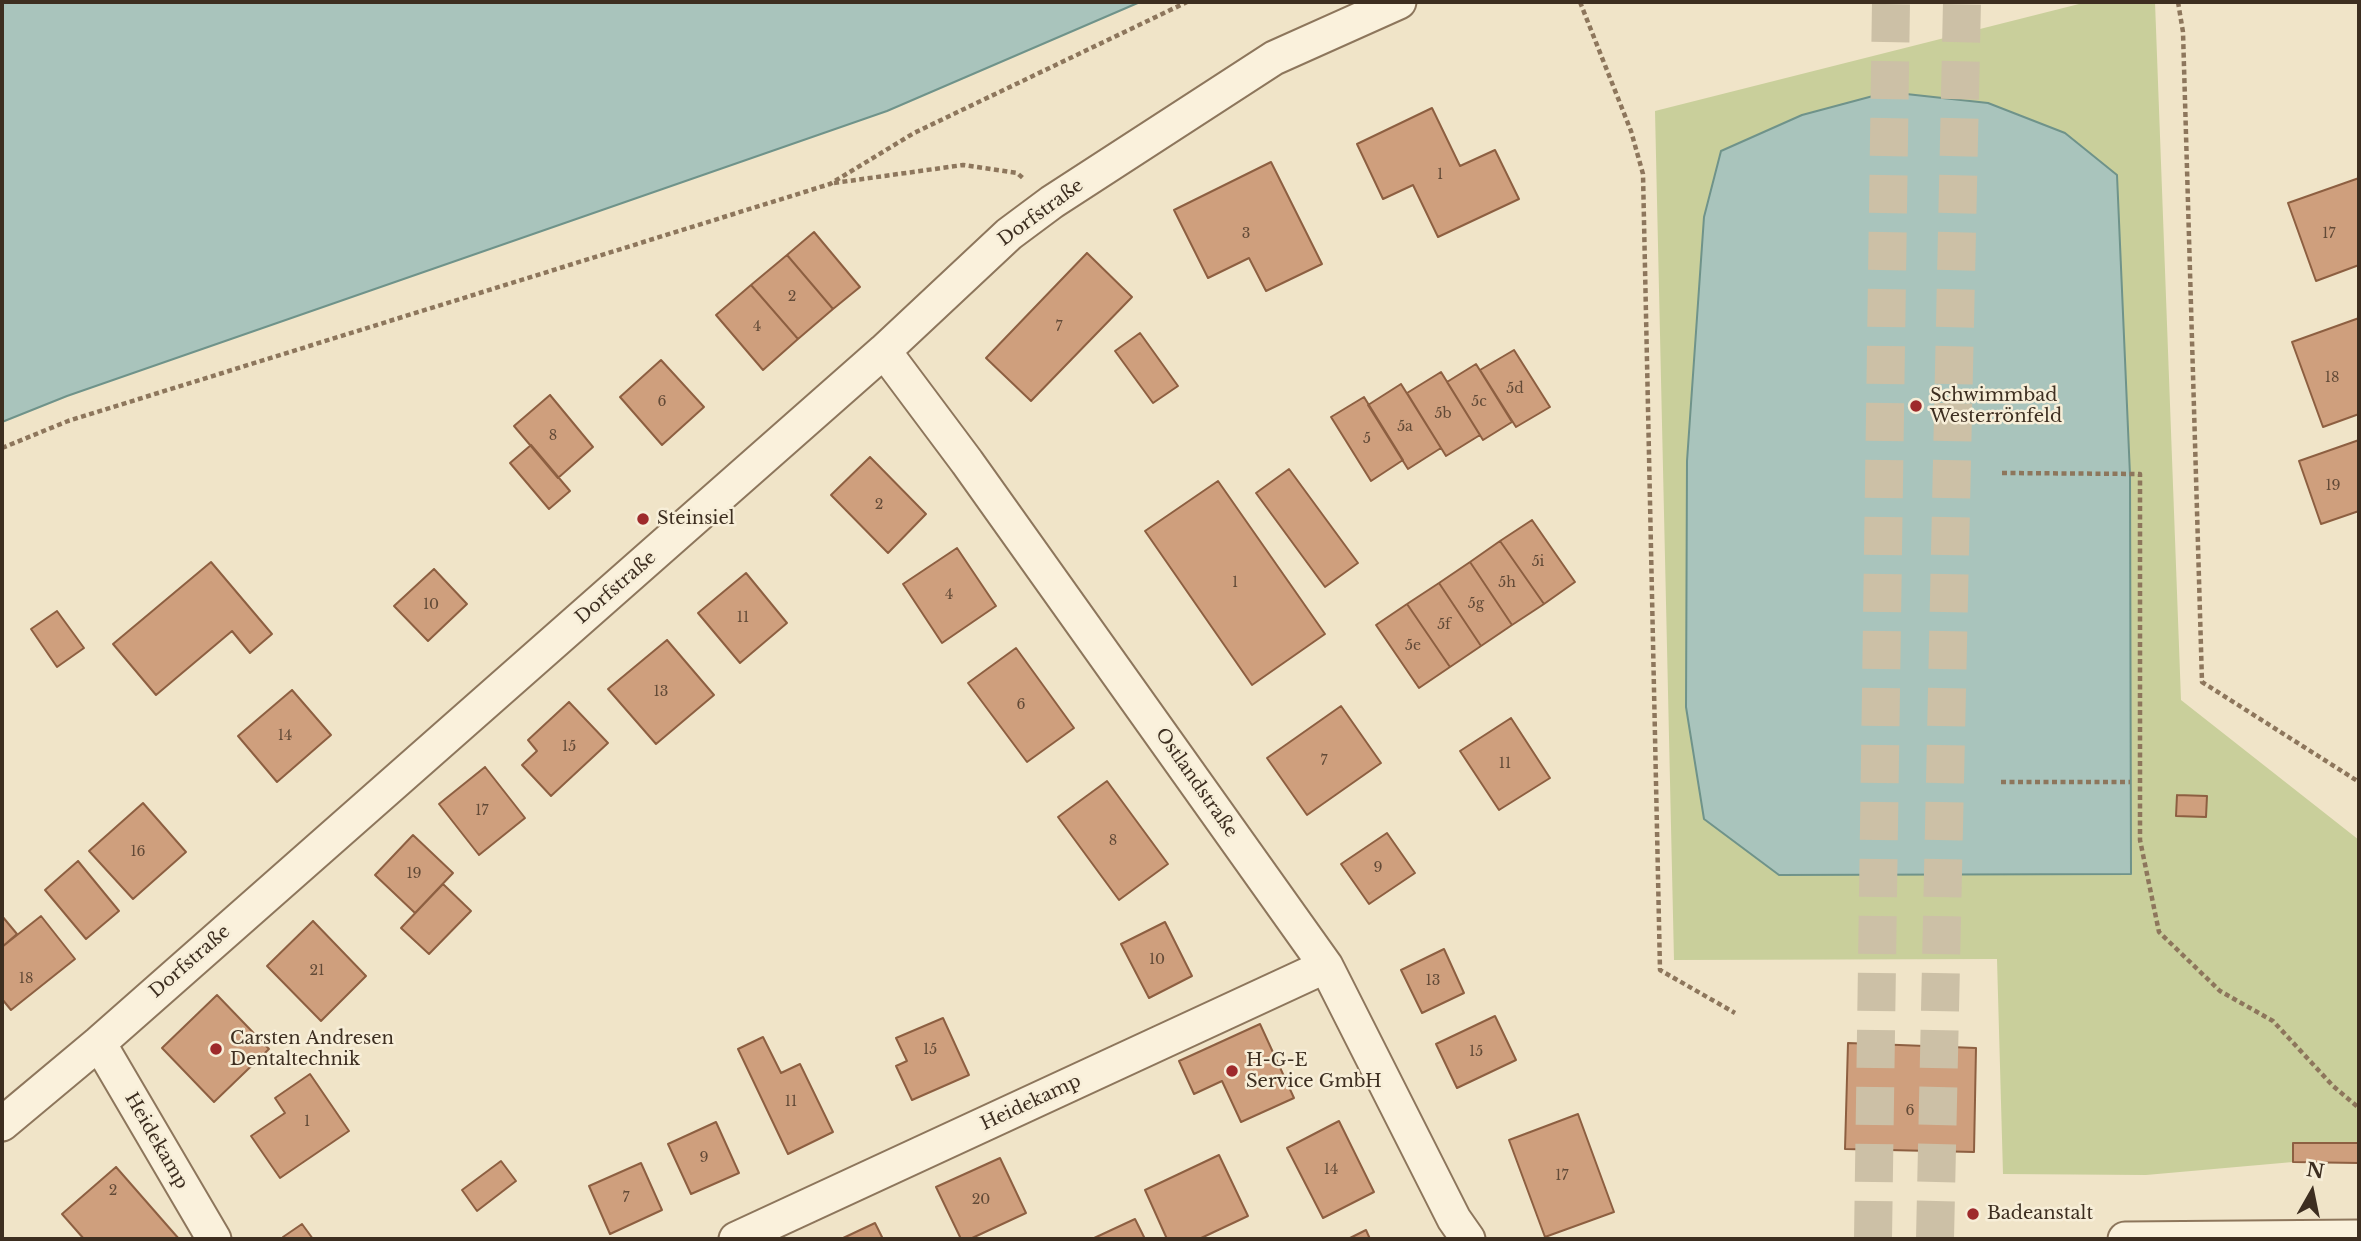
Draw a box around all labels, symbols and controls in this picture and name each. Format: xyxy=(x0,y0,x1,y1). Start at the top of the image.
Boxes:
house number: 1 xyxy=(1437,167,1443,183)
street label: Dorfstraße xyxy=(994,175,1088,251)
house number: 3 xyxy=(1242,226,1250,242)
house number: 17 xyxy=(2322,226,2336,242)
house number: 2 xyxy=(788,289,796,305)
house number: 4 xyxy=(753,319,761,335)
house number: 7 xyxy=(1055,319,1063,335)
house number: 18 xyxy=(2325,370,2339,386)
house number: 5d xyxy=(1506,381,1524,397)
place label: Schwimmbad Westerrönfeld xyxy=(1930,385,2062,428)
house number: 6 xyxy=(657,394,667,410)
house number: 5c xyxy=(1471,394,1487,410)
marker: Schwimmbad Westerrönfeld xyxy=(1908,398,1924,414)
house number: 5b xyxy=(1434,406,1452,422)
house number: 5a xyxy=(1397,419,1413,435)
house number: 8 xyxy=(549,428,557,444)
house number: 5 xyxy=(1363,431,1371,447)
house number: 19 xyxy=(2325,478,2341,494)
house number: 2 xyxy=(875,497,883,513)
place label: Steinsiel xyxy=(657,508,735,530)
marker: Steinsiel xyxy=(635,511,651,527)
street label: Dorfstraße xyxy=(571,547,661,629)
house number: 5i xyxy=(1532,554,1544,570)
house number: 1 xyxy=(1232,575,1238,591)
house number: 5h xyxy=(1498,575,1516,591)
house number: 4 xyxy=(945,587,953,603)
house number: 5g xyxy=(1468,596,1484,612)
house number: 10 xyxy=(423,597,439,613)
house number: 11 xyxy=(737,610,749,626)
house number: 5f xyxy=(1437,617,1451,633)
house number: 5e xyxy=(1405,638,1421,654)
house number: 13 xyxy=(654,684,668,700)
house number: 6 xyxy=(1016,697,1026,713)
street label: Ostlandstraße xyxy=(1150,724,1242,842)
house number: 14 xyxy=(278,728,292,744)
house number: 15 xyxy=(562,739,576,755)
house number: 7 xyxy=(1320,753,1328,769)
house number: 11 xyxy=(1499,756,1511,772)
house number: 17 xyxy=(475,803,489,819)
house number: 8 xyxy=(1109,833,1117,849)
house number: 16 xyxy=(130,844,146,860)
house number: 9 xyxy=(1373,860,1383,876)
house number: 19 xyxy=(406,866,422,882)
street label: Dorfstraße xyxy=(145,921,235,1003)
house number: 10 xyxy=(1149,952,1165,968)
house number: 21 xyxy=(310,963,324,979)
house number: 18 xyxy=(19,971,33,987)
house number: 13 xyxy=(1426,973,1440,989)
place label: Carsten Andresen Dentaltechnik xyxy=(230,1028,394,1070)
marker: Carsten Andresen Dentaltechnik xyxy=(208,1041,224,1057)
house number: 15 xyxy=(923,1042,937,1058)
house number: 15 xyxy=(1469,1044,1483,1060)
place label: H-G-E Service GmbH xyxy=(1246,1050,1382,1092)
marker: H-G-E Service GmbH xyxy=(1224,1063,1240,1079)
street label: Heidekamp xyxy=(978,1070,1084,1136)
street label: Heidekamp xyxy=(120,1089,192,1193)
house number: 11 xyxy=(785,1094,797,1110)
house number: 6 xyxy=(1905,1103,1915,1119)
house number: 1 xyxy=(304,1114,310,1130)
house number: 9 xyxy=(699,1150,709,1166)
north arrow xyxy=(2277,1157,2347,1227)
text: N xyxy=(2305,1158,2326,1184)
house number: 14 xyxy=(1324,1162,1338,1178)
house number: 17 xyxy=(1555,1168,1569,1184)
house number: 2 xyxy=(109,1183,117,1199)
house number: 7 xyxy=(622,1190,630,1206)
house number: 20 xyxy=(972,1192,990,1208)
place label: Badeanstalt xyxy=(1987,1203,2093,1225)
marker: Badeanstalt xyxy=(1965,1206,1981,1222)

